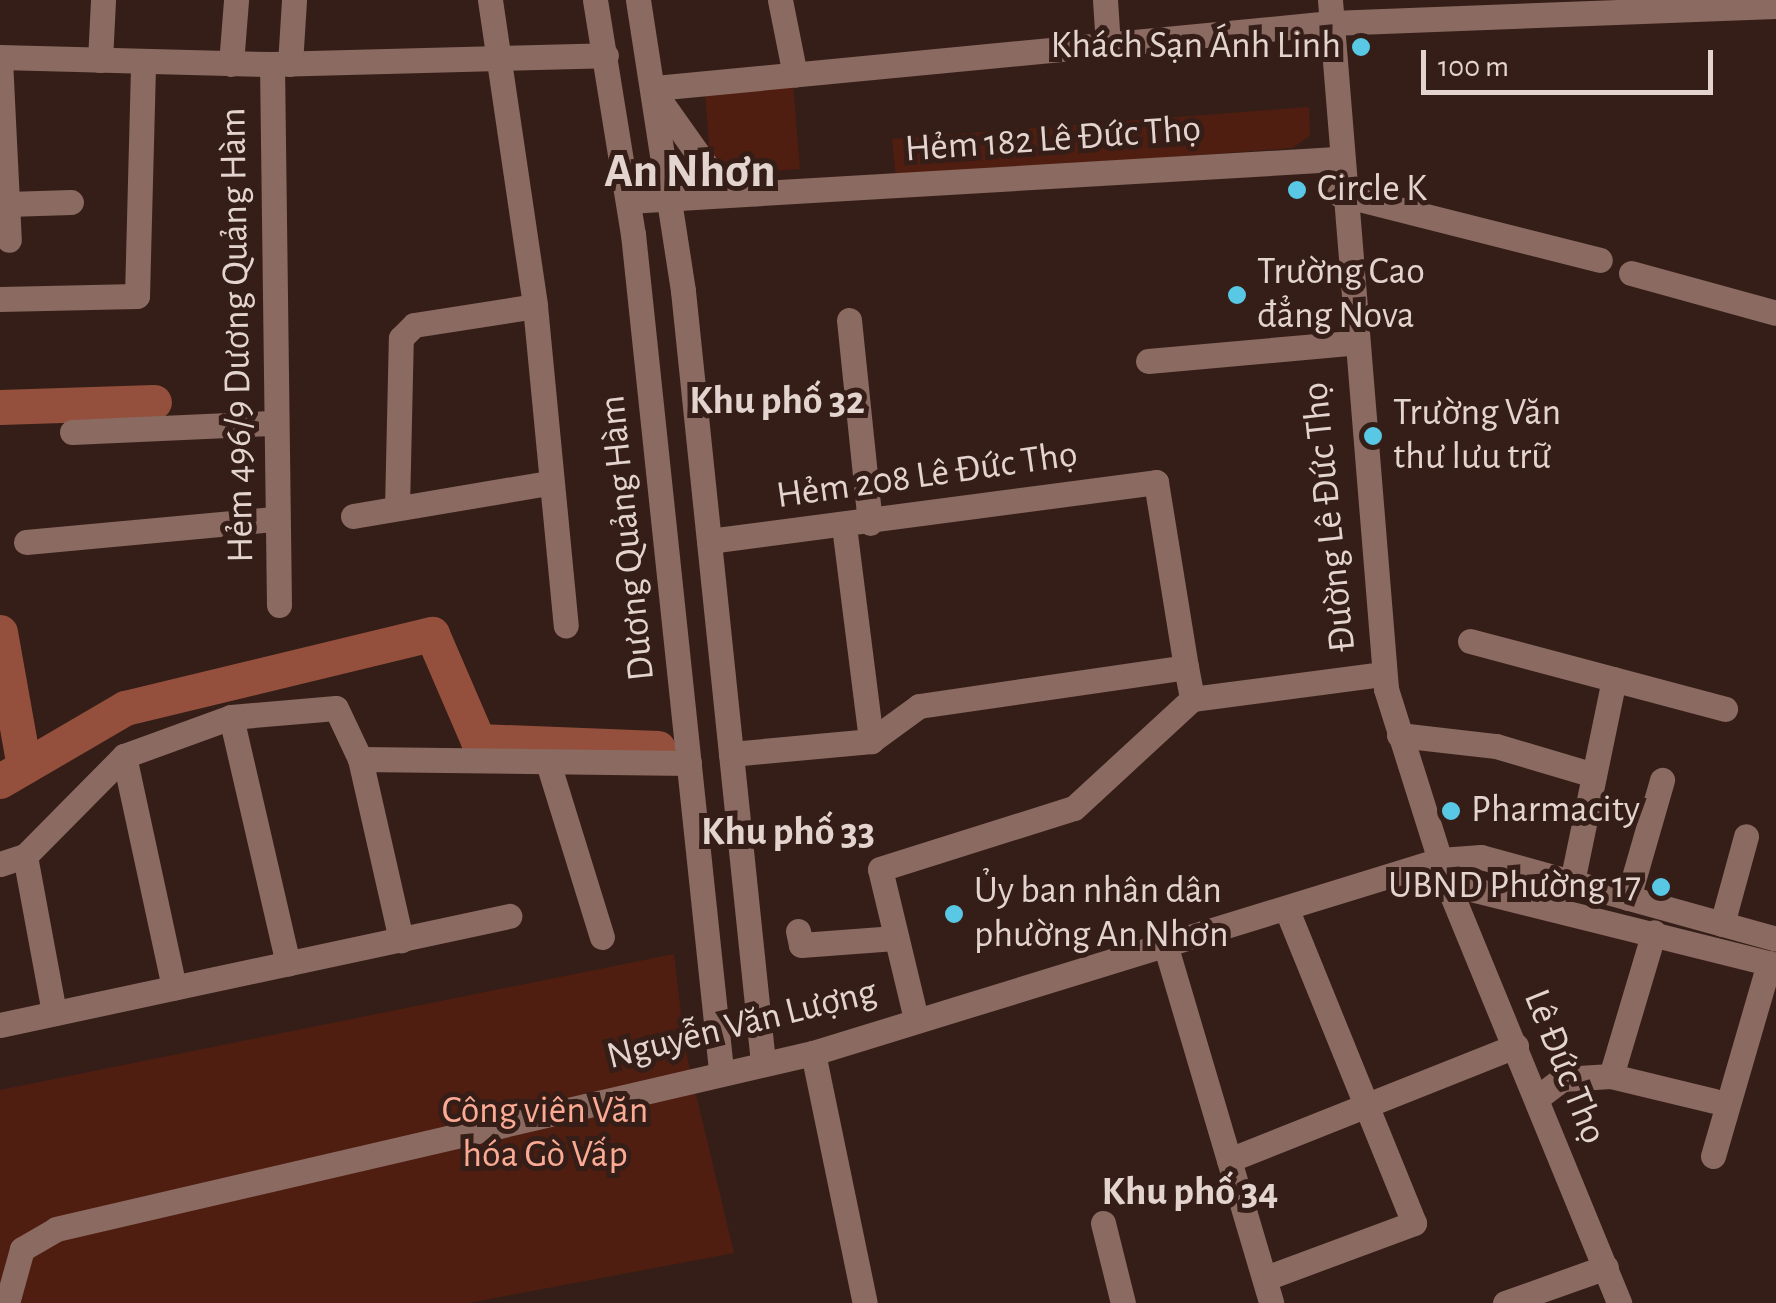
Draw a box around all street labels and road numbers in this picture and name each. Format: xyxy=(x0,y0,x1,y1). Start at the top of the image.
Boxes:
street label: Hẻm 496/9 Dương Quảng Hàm xyxy=(211,107,265,563)
street label: Hẻm 182 Lê Đức Thọ xyxy=(904,107,1202,173)
street label: Đường Lê Đức Thọ xyxy=(1293,380,1367,654)
street label: Dương Quảng Hàm xyxy=(590,393,666,683)
street label: Hẻm 208 Lê Đức Thọ xyxy=(774,432,1080,520)
street label: Nguyễn Văn Lượng xyxy=(602,969,882,1081)
street label: Lê Đức Thọ xyxy=(1512,983,1616,1151)

